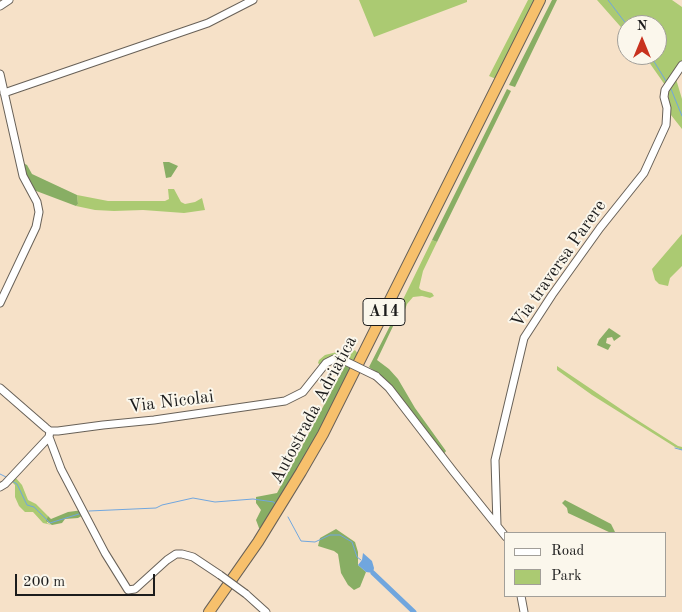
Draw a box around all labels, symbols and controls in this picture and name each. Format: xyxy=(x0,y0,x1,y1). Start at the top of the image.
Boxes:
north arrow xyxy=(617,15,667,65)
text: N xyxy=(637,19,647,33)
street label: Via traversa Parere xyxy=(507,196,611,332)
road number: A14 xyxy=(363,298,405,326)
street label: Autostrada Adriatica xyxy=(266,332,362,488)
street label: Via Nicolai xyxy=(127,386,215,418)
legend xyxy=(504,532,667,597)
text: Road xyxy=(551,544,584,559)
scale bar xyxy=(18,564,158,596)
text: Park xyxy=(551,569,582,584)
text: 200 m xyxy=(23,575,65,590)

